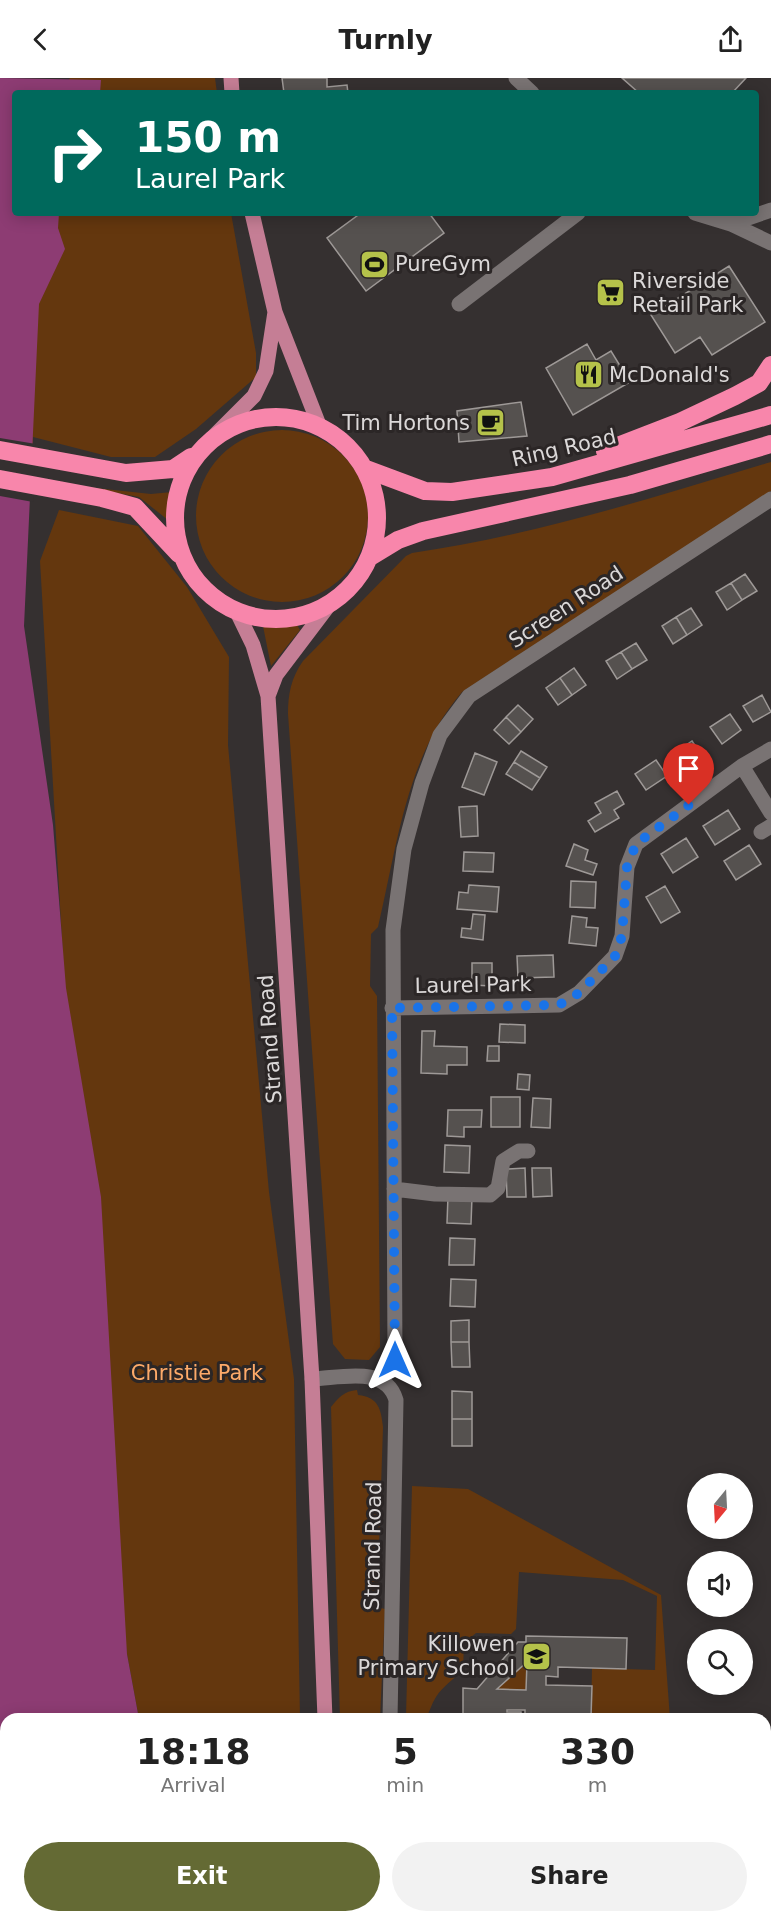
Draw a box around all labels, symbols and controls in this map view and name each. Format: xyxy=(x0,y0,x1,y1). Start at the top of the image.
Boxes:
icon: back xyxy=(24,23,57,56)
icon: share xyxy=(714,23,747,56)
text: Turnly xyxy=(338,24,433,55)
text: 150 m xyxy=(135,113,281,162)
icon: right xyxy=(36,114,114,192)
text: Laurel Park xyxy=(135,163,285,194)
sports icon: PureGym xyxy=(358,248,390,280)
place label: PureGym xyxy=(395,252,491,276)
place label: Riverside Retail Park xyxy=(632,269,744,317)
supermarket icon: Riverside Retail Park xyxy=(595,277,627,309)
restaurant icon: McDonald's xyxy=(572,359,604,391)
place label: McDonald's xyxy=(609,363,730,387)
cafe icon: Tim Hortons xyxy=(475,407,507,439)
place label: Tim Hortons xyxy=(341,411,470,435)
street label: Ring Road xyxy=(509,424,619,472)
street label: Screen Road xyxy=(504,561,628,653)
pin xyxy=(663,743,714,805)
icon: arrive xyxy=(672,752,705,785)
street label: Laurel Park xyxy=(414,972,532,998)
street label: Strand Road xyxy=(254,974,286,1104)
position arrow xyxy=(363,1328,427,1392)
park label: Christie Park xyxy=(131,1361,264,1385)
north arrow xyxy=(687,1473,753,1539)
map controls xyxy=(687,1473,753,1695)
street label: Strand Road xyxy=(360,1481,386,1611)
button: sound xyxy=(687,1551,753,1617)
button: search xyxy=(687,1629,753,1695)
place label: Killowen Primary School xyxy=(357,1632,515,1680)
school or university icon: Killowen Primary School xyxy=(520,1640,552,1672)
text: 18:18 xyxy=(136,1731,250,1772)
text: 5 xyxy=(393,1731,418,1772)
text: 330 xyxy=(560,1731,635,1772)
text: Arrival xyxy=(161,1773,226,1797)
text: min xyxy=(386,1773,424,1797)
text: m xyxy=(588,1773,607,1797)
button: Exit xyxy=(24,1842,380,1911)
button: Share xyxy=(392,1842,747,1911)

